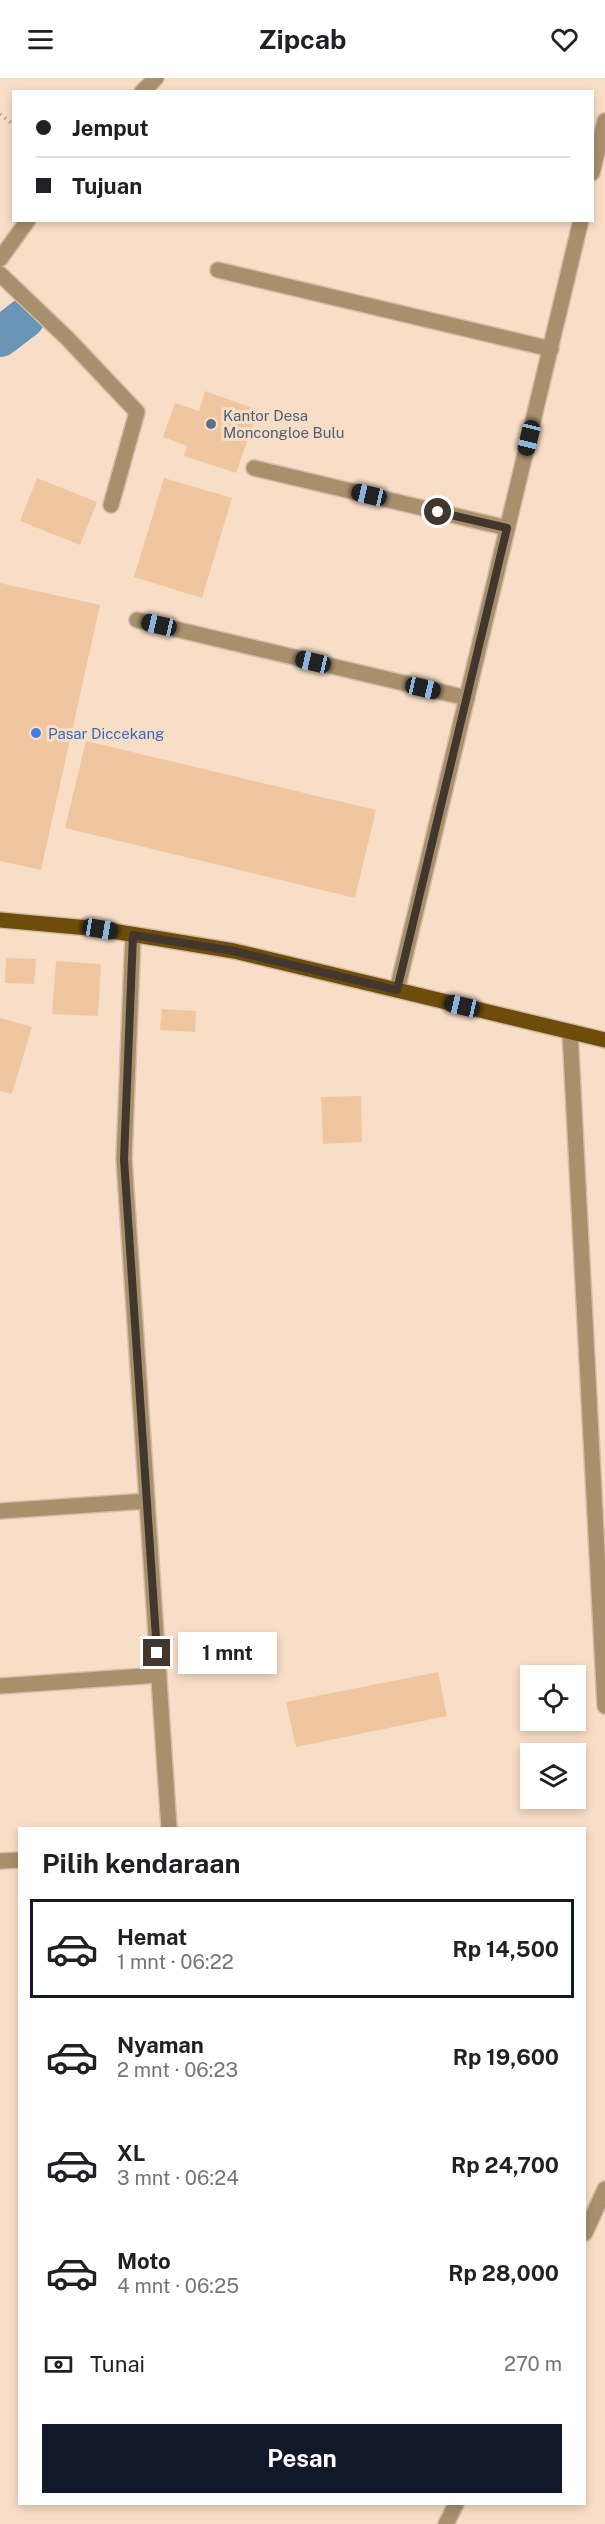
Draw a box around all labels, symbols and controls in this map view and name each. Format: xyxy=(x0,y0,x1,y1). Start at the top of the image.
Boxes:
icon: menu xyxy=(24,23,57,56)
text: Zipcab xyxy=(259,23,346,55)
icon: heart xyxy=(548,23,581,56)
text: Jemput xyxy=(72,115,149,141)
text: Tujuan xyxy=(72,173,142,199)
place label: Kantor Desa Moncongloe Bulu xyxy=(223,407,344,441)
marker: Kantor Desa Moncongloe Bulu xyxy=(204,417,218,431)
car xyxy=(516,418,542,458)
car xyxy=(349,482,389,508)
route start xyxy=(424,498,451,525)
car xyxy=(139,612,179,638)
car xyxy=(293,649,333,675)
car xyxy=(403,675,443,701)
place label: Pasar Diccekang xyxy=(48,725,164,742)
marker: Pasar Diccekang xyxy=(29,726,43,740)
car xyxy=(81,917,119,941)
car xyxy=(442,993,482,1019)
callout: 1 mnt xyxy=(178,1632,277,1674)
route end xyxy=(143,1639,170,1666)
text: 1 mnt xyxy=(202,1641,253,1665)
map controls xyxy=(520,1665,586,1809)
button: locate xyxy=(520,1665,586,1731)
button: layers xyxy=(520,1743,586,1809)
text: Pilih kendaraan xyxy=(42,1847,241,1879)
icon: car xyxy=(45,1922,99,1976)
text: Hemat xyxy=(117,1924,187,1950)
text: Rp 14,500 xyxy=(452,1936,559,1962)
text: 1 mnt · 06:22 xyxy=(117,1950,234,1974)
icon: car xyxy=(45,2030,99,2084)
text: Nyaman xyxy=(117,2032,204,2058)
text: Rp 19,600 xyxy=(453,2044,559,2070)
text: 2 mnt · 06:23 xyxy=(117,2058,238,2082)
icon: car xyxy=(45,2138,99,2192)
text: XL xyxy=(117,2140,145,2166)
text: Rp 24,700 xyxy=(451,2152,559,2178)
text: 3 mnt · 06:24 xyxy=(117,2166,239,2190)
icon: car xyxy=(45,2246,99,2300)
text: Moto xyxy=(117,2248,171,2274)
text: Rp 28,000 xyxy=(448,2260,559,2286)
text: 4 mnt · 06:25 xyxy=(117,2274,239,2298)
icon: cash xyxy=(42,2348,75,2381)
text: Tunai xyxy=(90,2351,145,2377)
text: 270 m xyxy=(504,2352,562,2376)
button: Pesan xyxy=(42,2424,562,2493)

